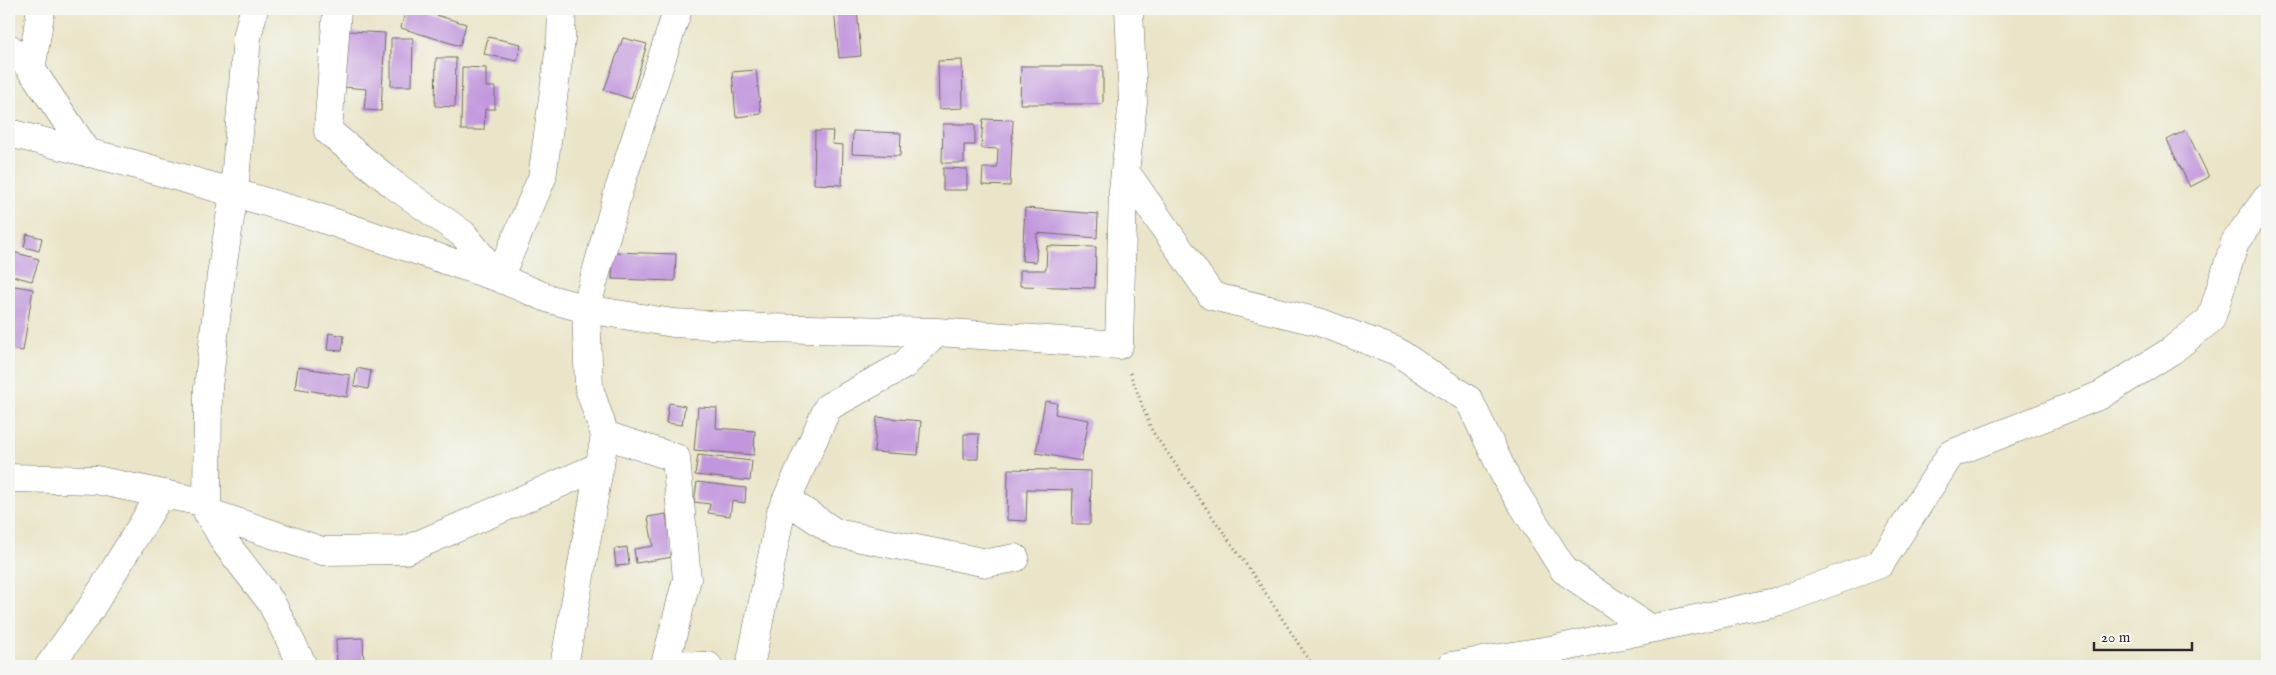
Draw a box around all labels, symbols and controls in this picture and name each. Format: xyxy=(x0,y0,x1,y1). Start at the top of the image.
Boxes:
scale bar xyxy=(2094,620,2191,652)
text: 20 m xyxy=(2101,628,2131,647)

